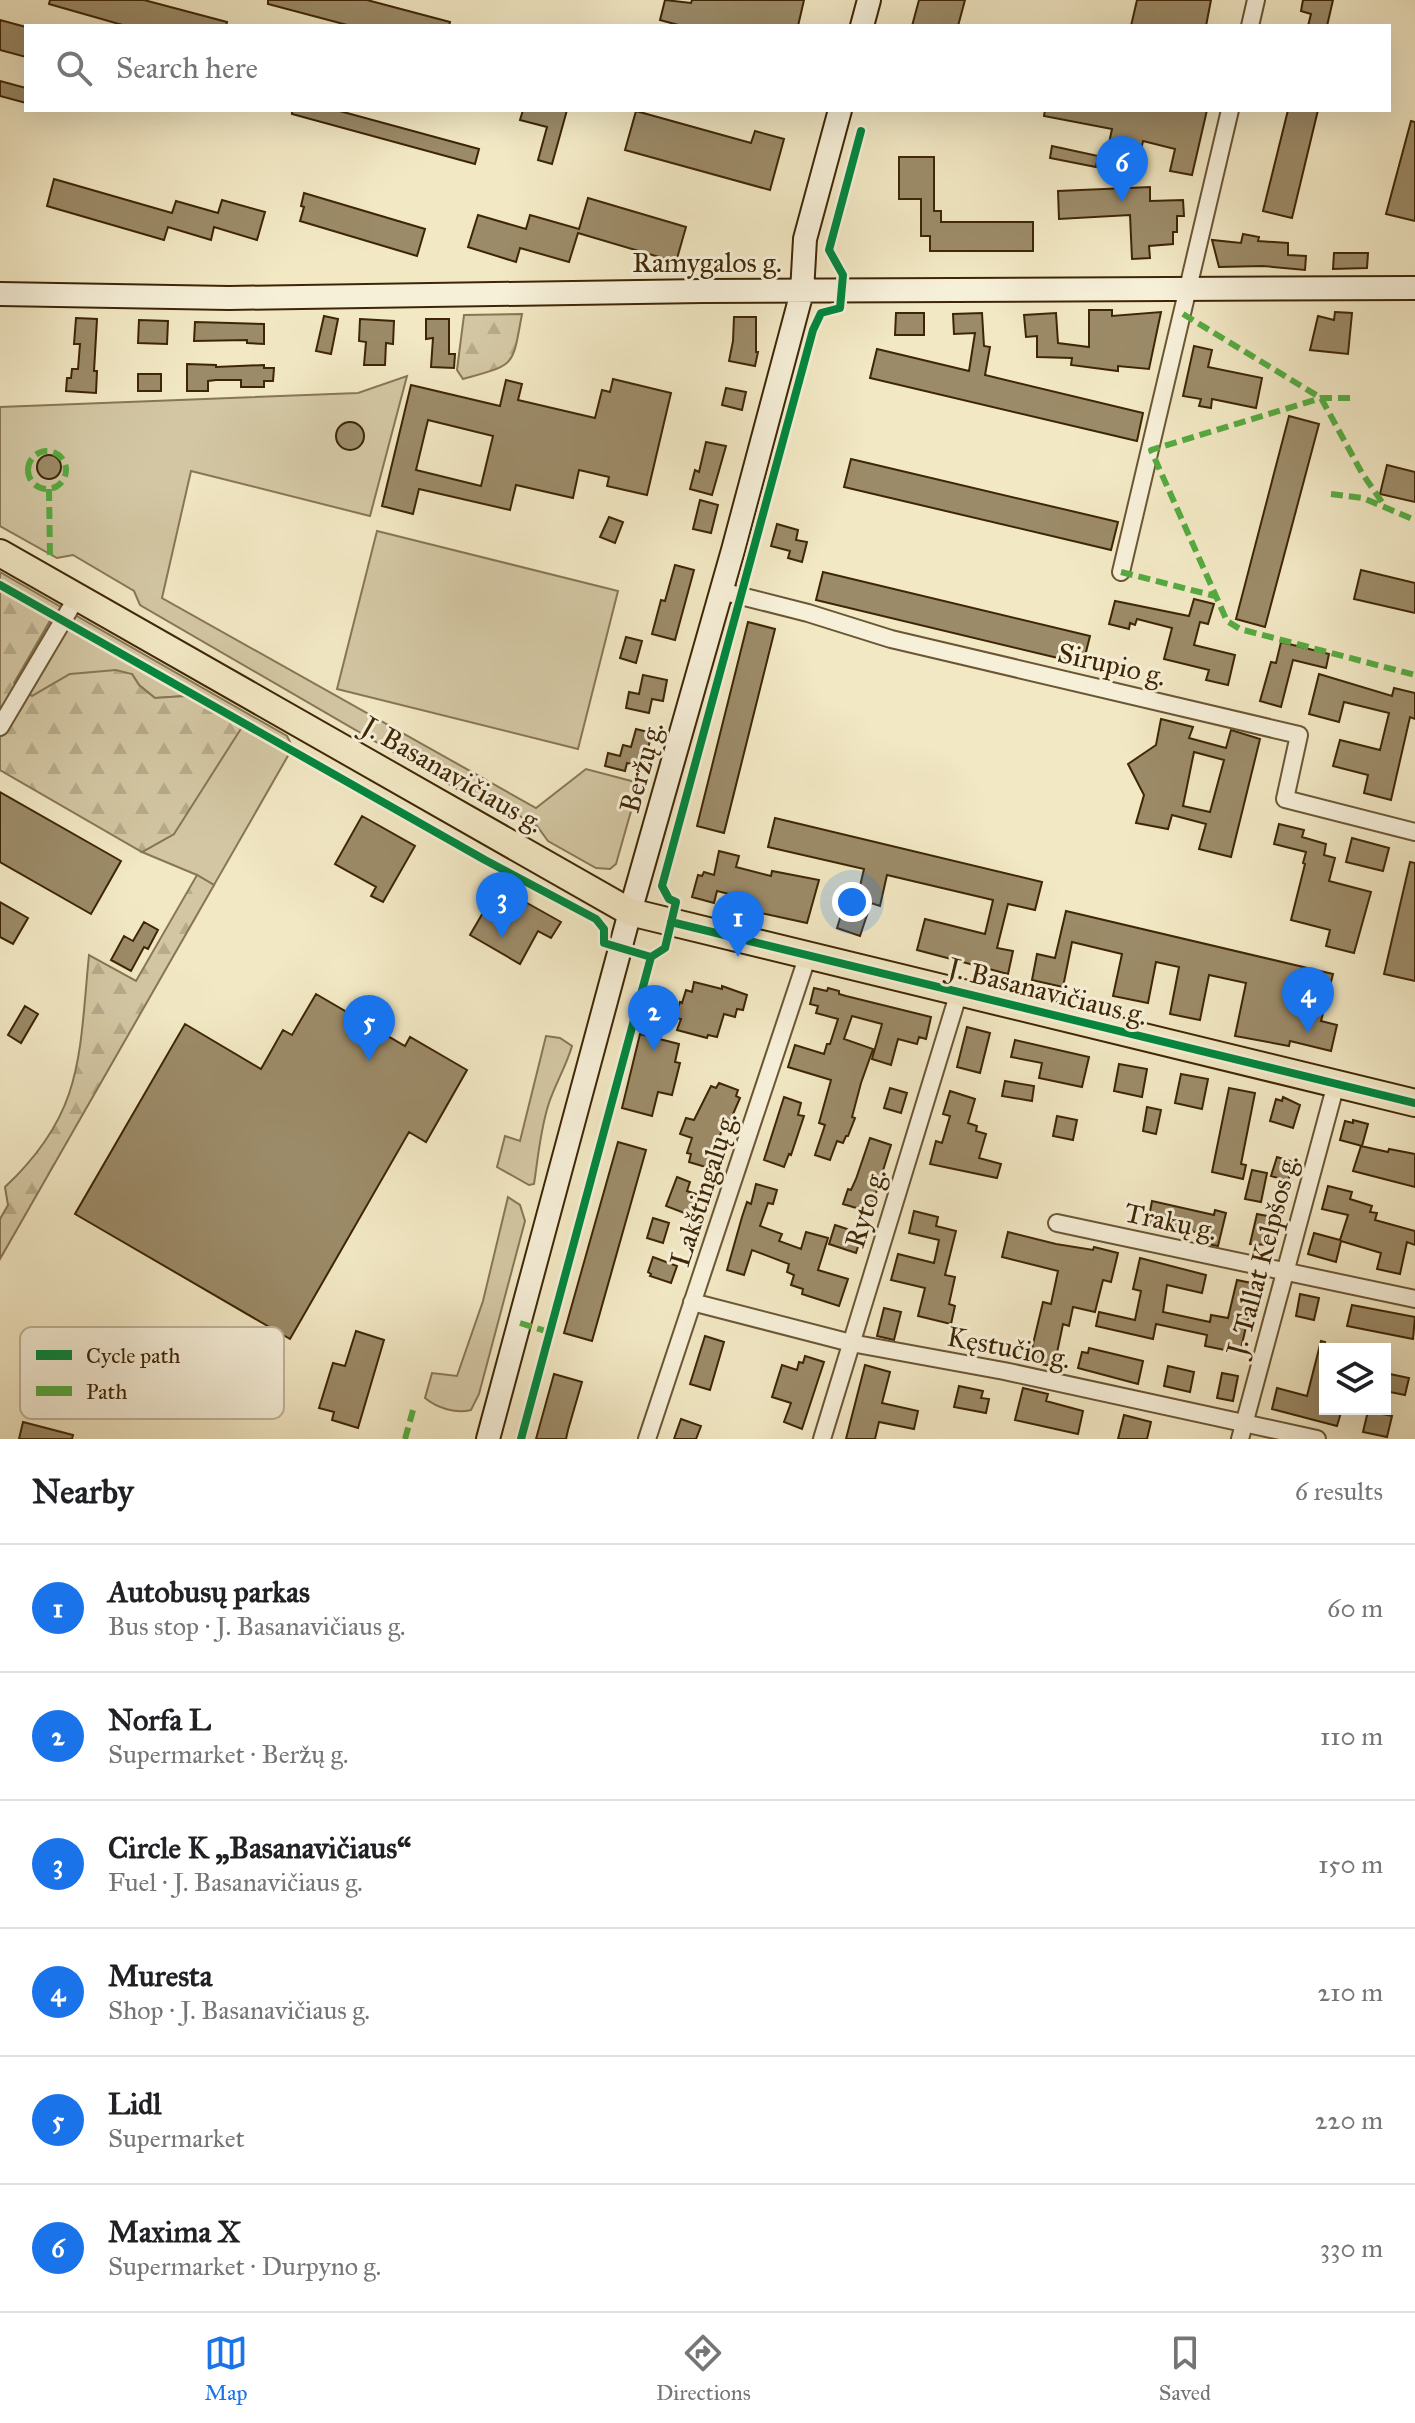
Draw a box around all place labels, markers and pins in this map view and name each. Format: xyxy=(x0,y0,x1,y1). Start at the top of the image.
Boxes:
pin: 6 xyxy=(1096,136,1148,202)
pin: 3 xyxy=(476,872,528,938)
pin: 1 xyxy=(712,891,764,957)
pin: 4 xyxy=(1282,967,1334,1033)
pin: 2 xyxy=(628,985,680,1051)
pin: 5 xyxy=(343,995,395,1061)

